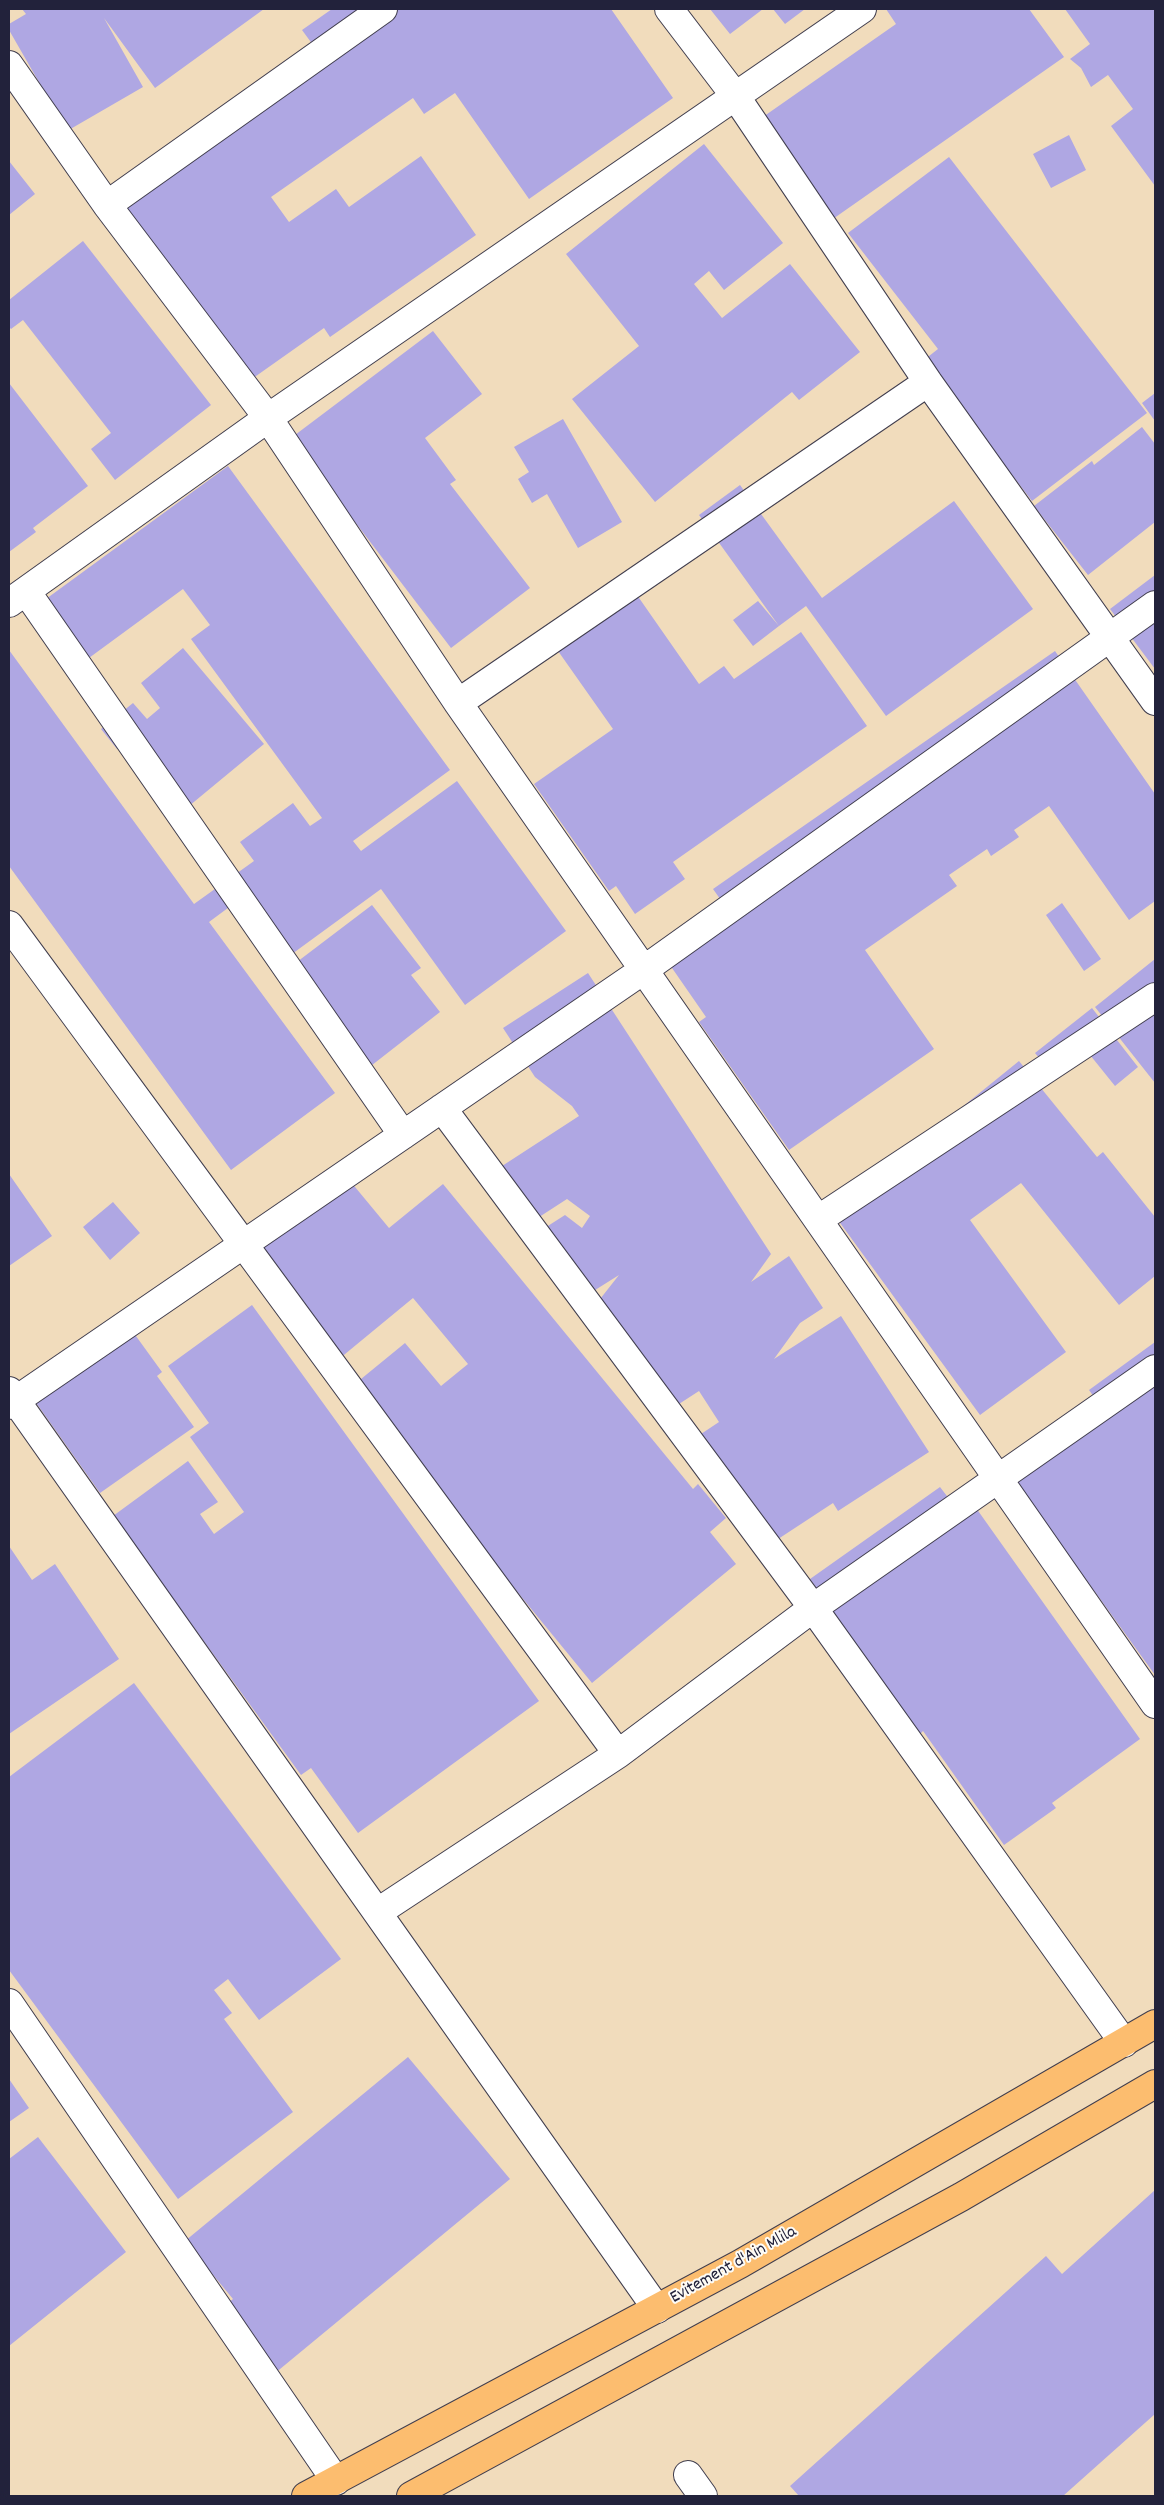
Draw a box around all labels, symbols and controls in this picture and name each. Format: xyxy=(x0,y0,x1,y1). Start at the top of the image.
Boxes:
street label: Evitement d'Ain Mlila xyxy=(667,2222,801,2310)

